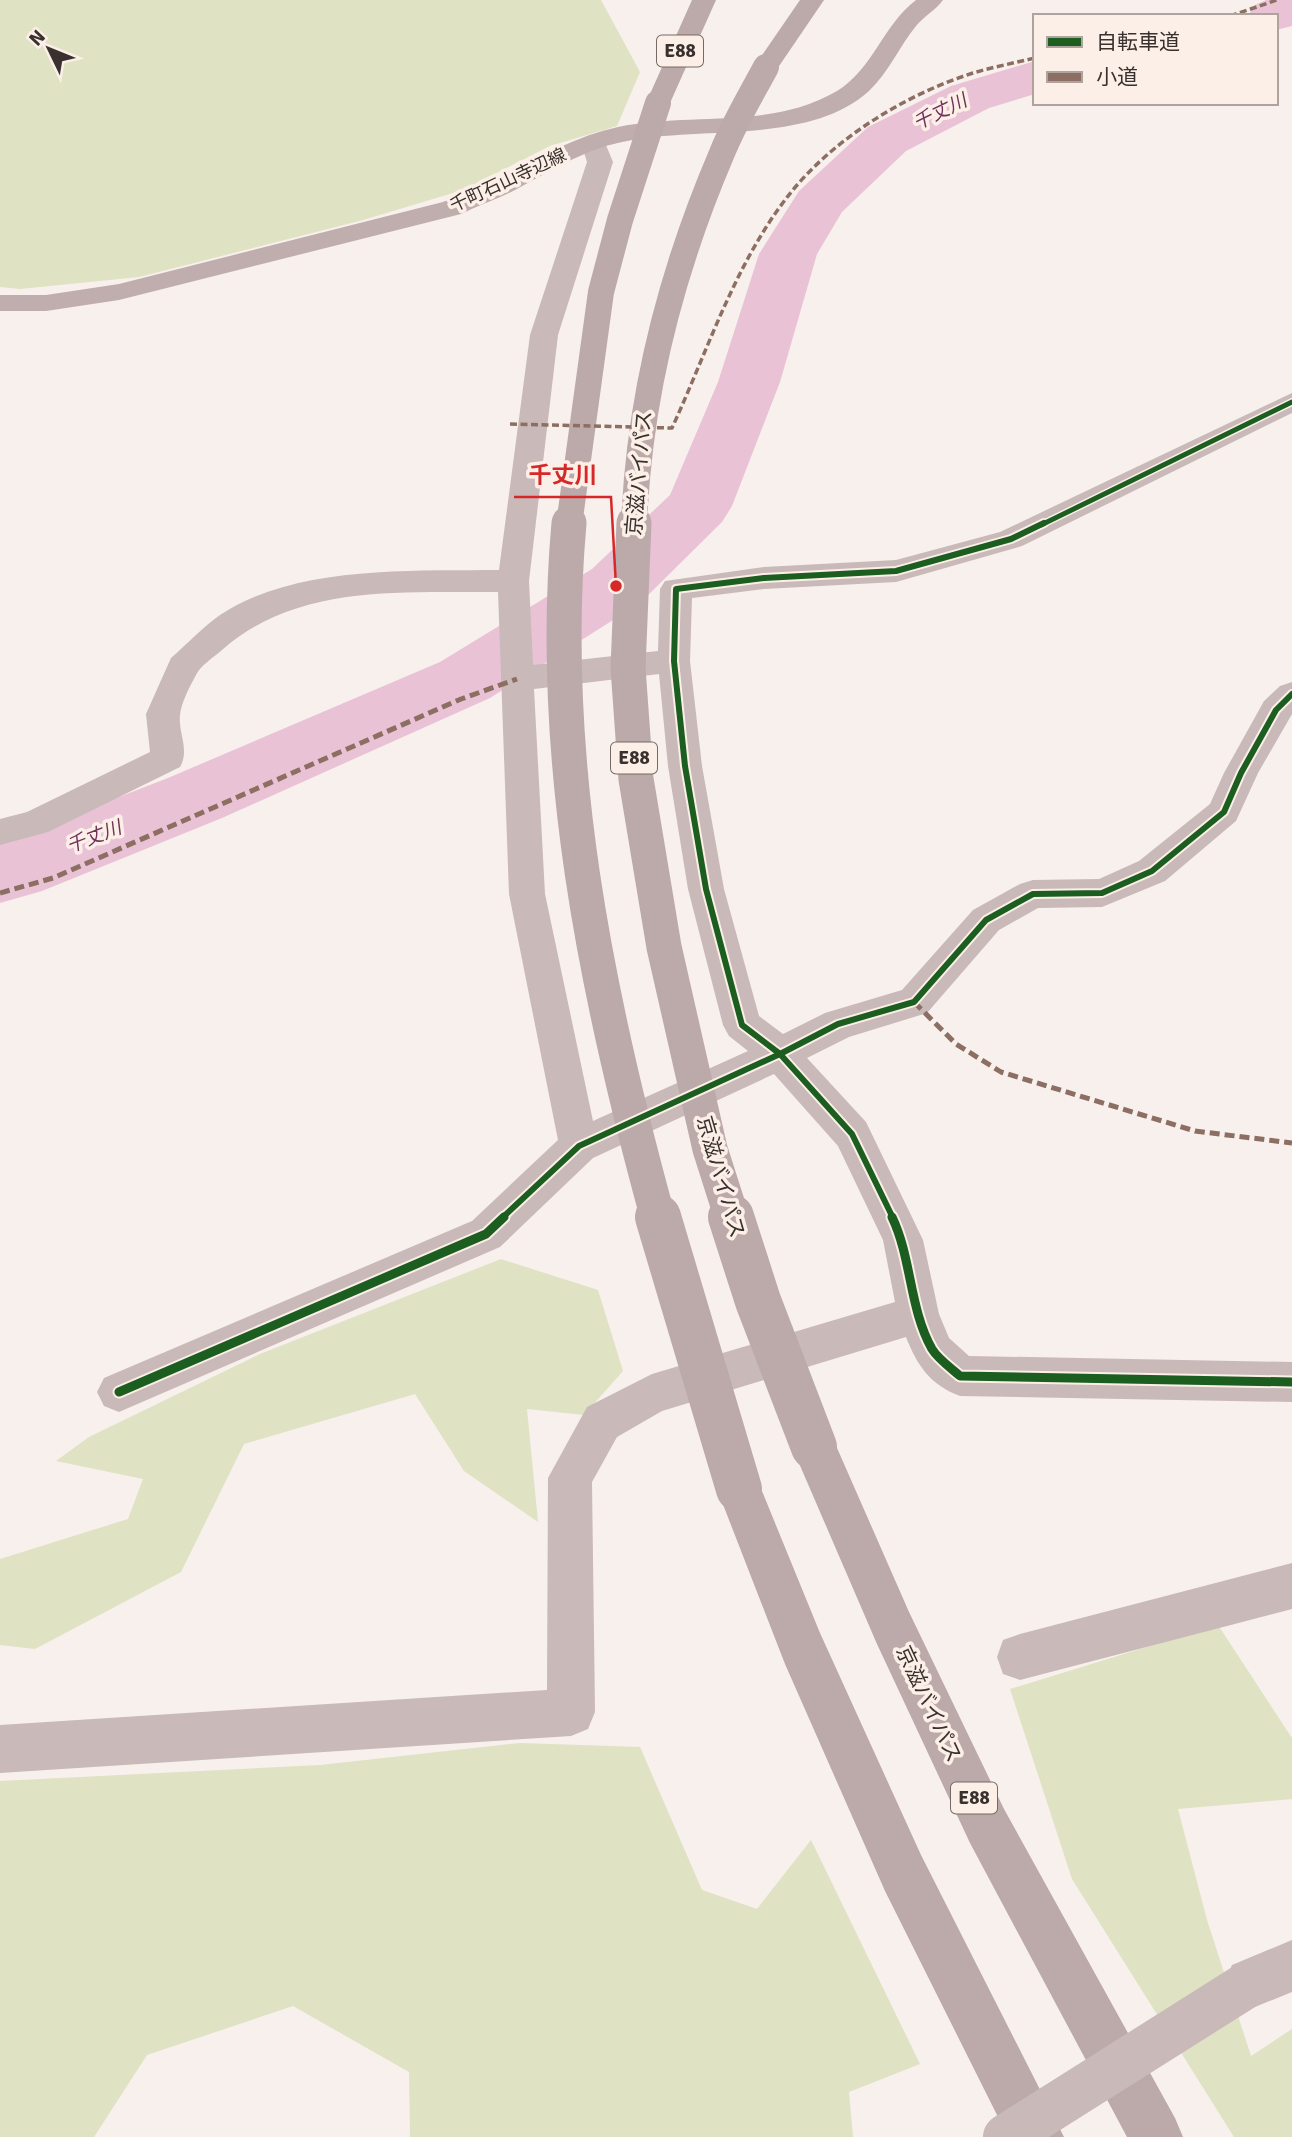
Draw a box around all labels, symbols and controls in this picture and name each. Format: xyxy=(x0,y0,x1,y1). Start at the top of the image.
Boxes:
north arrow xyxy=(14,14,84,84)
legend xyxy=(1033,14,1278,105)
text: N xyxy=(24,25,51,51)
text: 自転車道 xyxy=(1096,29,1180,55)
road number: E88 xyxy=(657,36,703,66)
text: 小道 xyxy=(1096,64,1138,90)
water label: 千丈川 xyxy=(909,88,973,135)
street label: 千町石山寺辺線 xyxy=(446,143,570,217)
street label: 京滋バイパス xyxy=(621,409,657,537)
callout: 千丈川 xyxy=(514,453,611,497)
text: 千丈川 xyxy=(529,461,598,490)
road number: E88 xyxy=(611,743,657,774)
water label: 千丈川 xyxy=(63,815,127,858)
street label: 京滋バイパス xyxy=(691,1113,751,1241)
street label: 京滋バイパス xyxy=(891,1642,967,1766)
road number: E88 xyxy=(951,1782,997,1814)

